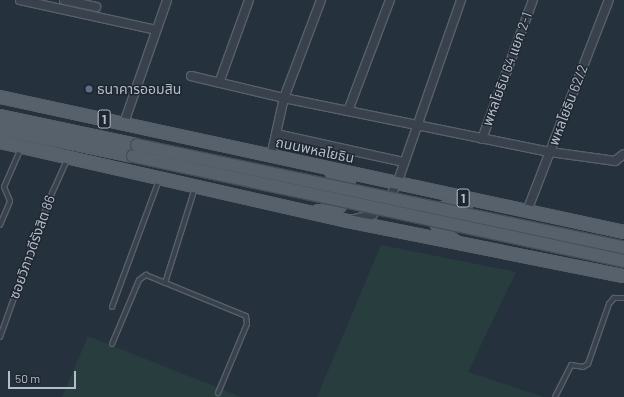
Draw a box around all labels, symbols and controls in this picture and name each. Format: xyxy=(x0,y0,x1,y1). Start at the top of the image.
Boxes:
street label: พหลโยธิน 64 แยก 2-1 xyxy=(479,10,535,128)
street label: พหลโยธิน 62/2 xyxy=(545,62,591,148)
place label: ธนาคารออมสิน xyxy=(97,81,181,97)
marker: ธนาคารออมสิน xyxy=(84,84,94,94)
road number: 1 xyxy=(97,108,111,130)
street label: ถนนพหลโยธิน xyxy=(274,133,356,167)
road number: 1 xyxy=(456,187,470,209)
street label: ซอยวิภาวดีรังสิต 86 xyxy=(5,193,59,301)
scale bar xyxy=(10,363,78,389)
text: 50 m xyxy=(15,371,40,385)

